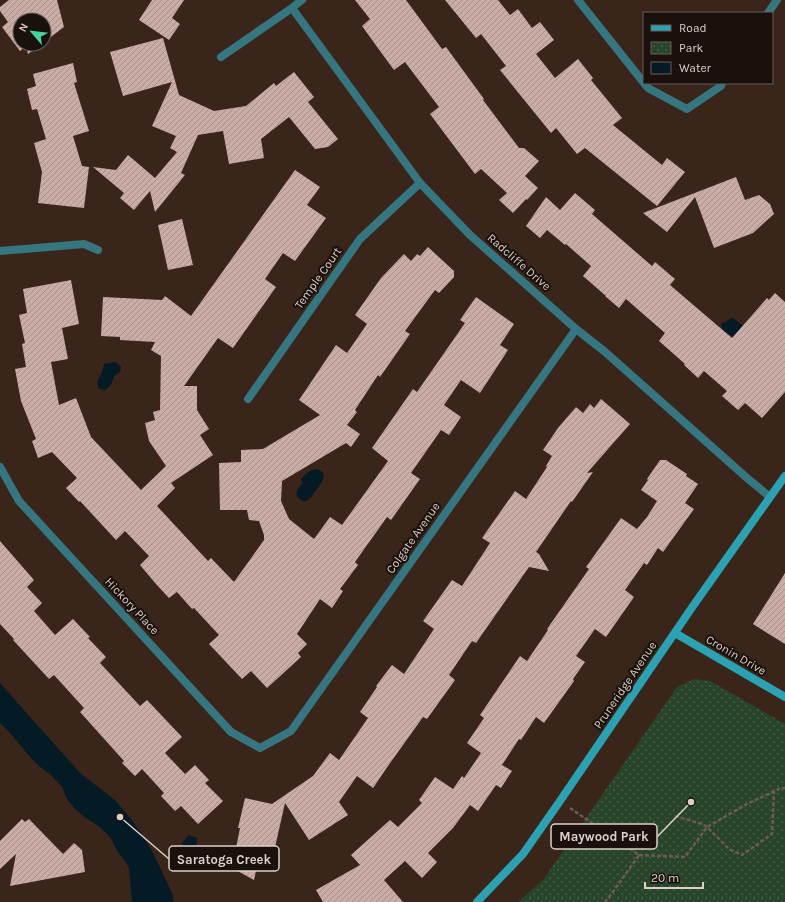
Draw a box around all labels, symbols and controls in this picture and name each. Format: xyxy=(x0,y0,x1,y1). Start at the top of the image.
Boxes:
north arrow xyxy=(12,12,52,52)
legend xyxy=(643,12,773,84)
text: N xyxy=(16,21,31,34)
text: Road xyxy=(679,21,707,35)
text: Park xyxy=(679,41,704,55)
text: Water xyxy=(679,61,712,75)
street label: Radcliffe Drive xyxy=(484,231,554,293)
street label: Temple Court xyxy=(292,244,345,311)
street label: Colgate Avenue xyxy=(383,500,443,576)
street label: Hickory Place xyxy=(102,575,162,637)
street label: Cronin Drive xyxy=(703,632,769,678)
street label: Pruneridge Avenue xyxy=(591,639,659,731)
callout: Maywood Park xyxy=(551,824,657,849)
text: Maywood Park xyxy=(559,829,649,844)
callout: Saratoga Creek xyxy=(169,846,279,871)
text: Saratoga Creek xyxy=(177,852,271,867)
scale bar xyxy=(645,864,703,890)
text: 20 m xyxy=(651,871,679,885)

